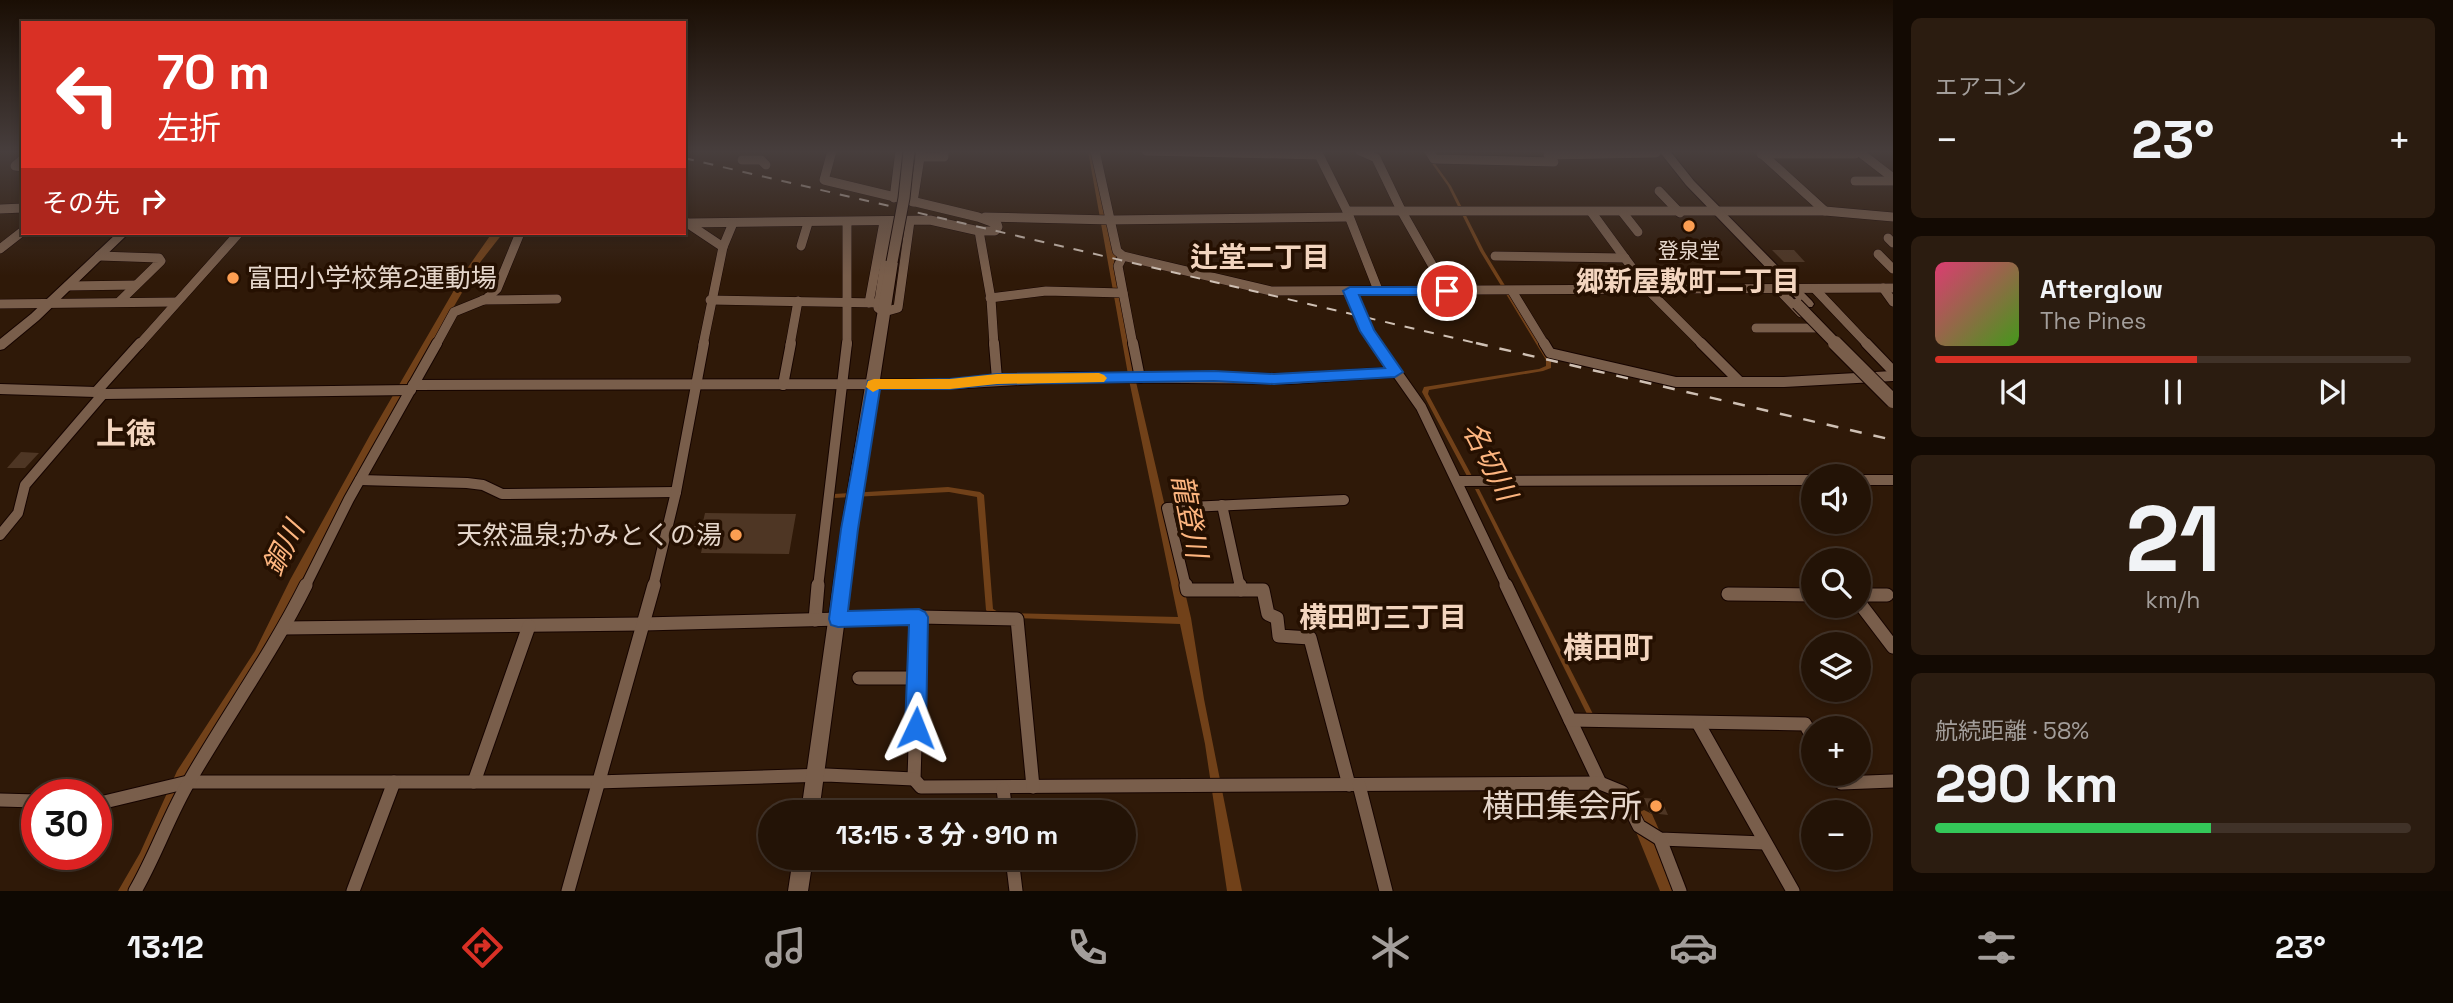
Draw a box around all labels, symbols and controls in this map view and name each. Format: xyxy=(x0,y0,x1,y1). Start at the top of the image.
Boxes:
text: 70 m xyxy=(157,41,270,103)
icon: left xyxy=(42,49,133,140)
text: エアコン xyxy=(1935,72,2027,102)
text: 23° xyxy=(2132,107,2215,173)
text: 左折 xyxy=(157,108,221,148)
text: − xyxy=(1935,116,1959,164)
text: + xyxy=(2387,116,2411,164)
icon: right xyxy=(134,182,172,220)
text: その先 xyxy=(42,186,120,220)
marker: 登泉堂 xyxy=(1681,218,1697,234)
place label: 登泉堂 xyxy=(1658,237,1721,264)
district label: 辻堂二丁目 xyxy=(1190,239,1330,275)
place label: 富田小学校第2運動場 xyxy=(247,261,497,295)
pin xyxy=(1417,261,1477,321)
district label: 郷新屋敷町二丁目 xyxy=(1576,263,1800,299)
marker: 富田小学校第2運動場 xyxy=(225,270,241,286)
icon: arrive xyxy=(1428,272,1466,310)
text: Afterglow xyxy=(2040,272,2163,306)
text: The Pines xyxy=(2040,306,2146,336)
icon: previous xyxy=(1995,373,2033,411)
icon: pause xyxy=(2154,373,2192,411)
icon: next xyxy=(2313,373,2351,411)
district label: 上徳 xyxy=(96,414,156,453)
water label: 名切川 xyxy=(1455,415,1526,509)
map controls xyxy=(1801,464,1871,870)
button: sound xyxy=(1801,464,1871,534)
water label: 龍登川 xyxy=(1164,471,1216,564)
text: 21 xyxy=(2125,481,2221,598)
water label: 銅川 xyxy=(254,512,313,581)
place label: 天然温泉;かみとくの湯 xyxy=(456,518,722,552)
marker: 天然温泉;かみとくの湯 xyxy=(728,527,744,543)
button: search xyxy=(1801,548,1871,618)
text: km/h xyxy=(2146,585,2200,615)
district label: 横田町三丁目 xyxy=(1299,599,1467,635)
district label: 横田町 xyxy=(1563,628,1653,667)
button: layers xyxy=(1801,632,1871,702)
position arrow xyxy=(879,691,953,765)
button: + xyxy=(1801,716,1871,786)
text: 航続距離 · 58% xyxy=(1935,716,2089,746)
text: 290 km xyxy=(1935,751,2118,817)
speed limit sign: 30 xyxy=(21,779,112,870)
place label: 横田集会所 xyxy=(1482,786,1642,826)
marker: 横田集会所 xyxy=(1648,798,1664,814)
button: − xyxy=(1801,800,1871,870)
text: 13:15 · 3 分 · 910 m xyxy=(836,818,1058,852)
icon: directions xyxy=(458,923,507,972)
icon: music xyxy=(761,923,810,972)
icon: phone xyxy=(1063,923,1112,972)
icon: climate xyxy=(1366,923,1415,972)
icon: car xyxy=(1669,923,1718,972)
icon: filters xyxy=(1972,923,2021,972)
text: 13:12 xyxy=(127,927,204,967)
text: 23° xyxy=(2275,927,2326,967)

